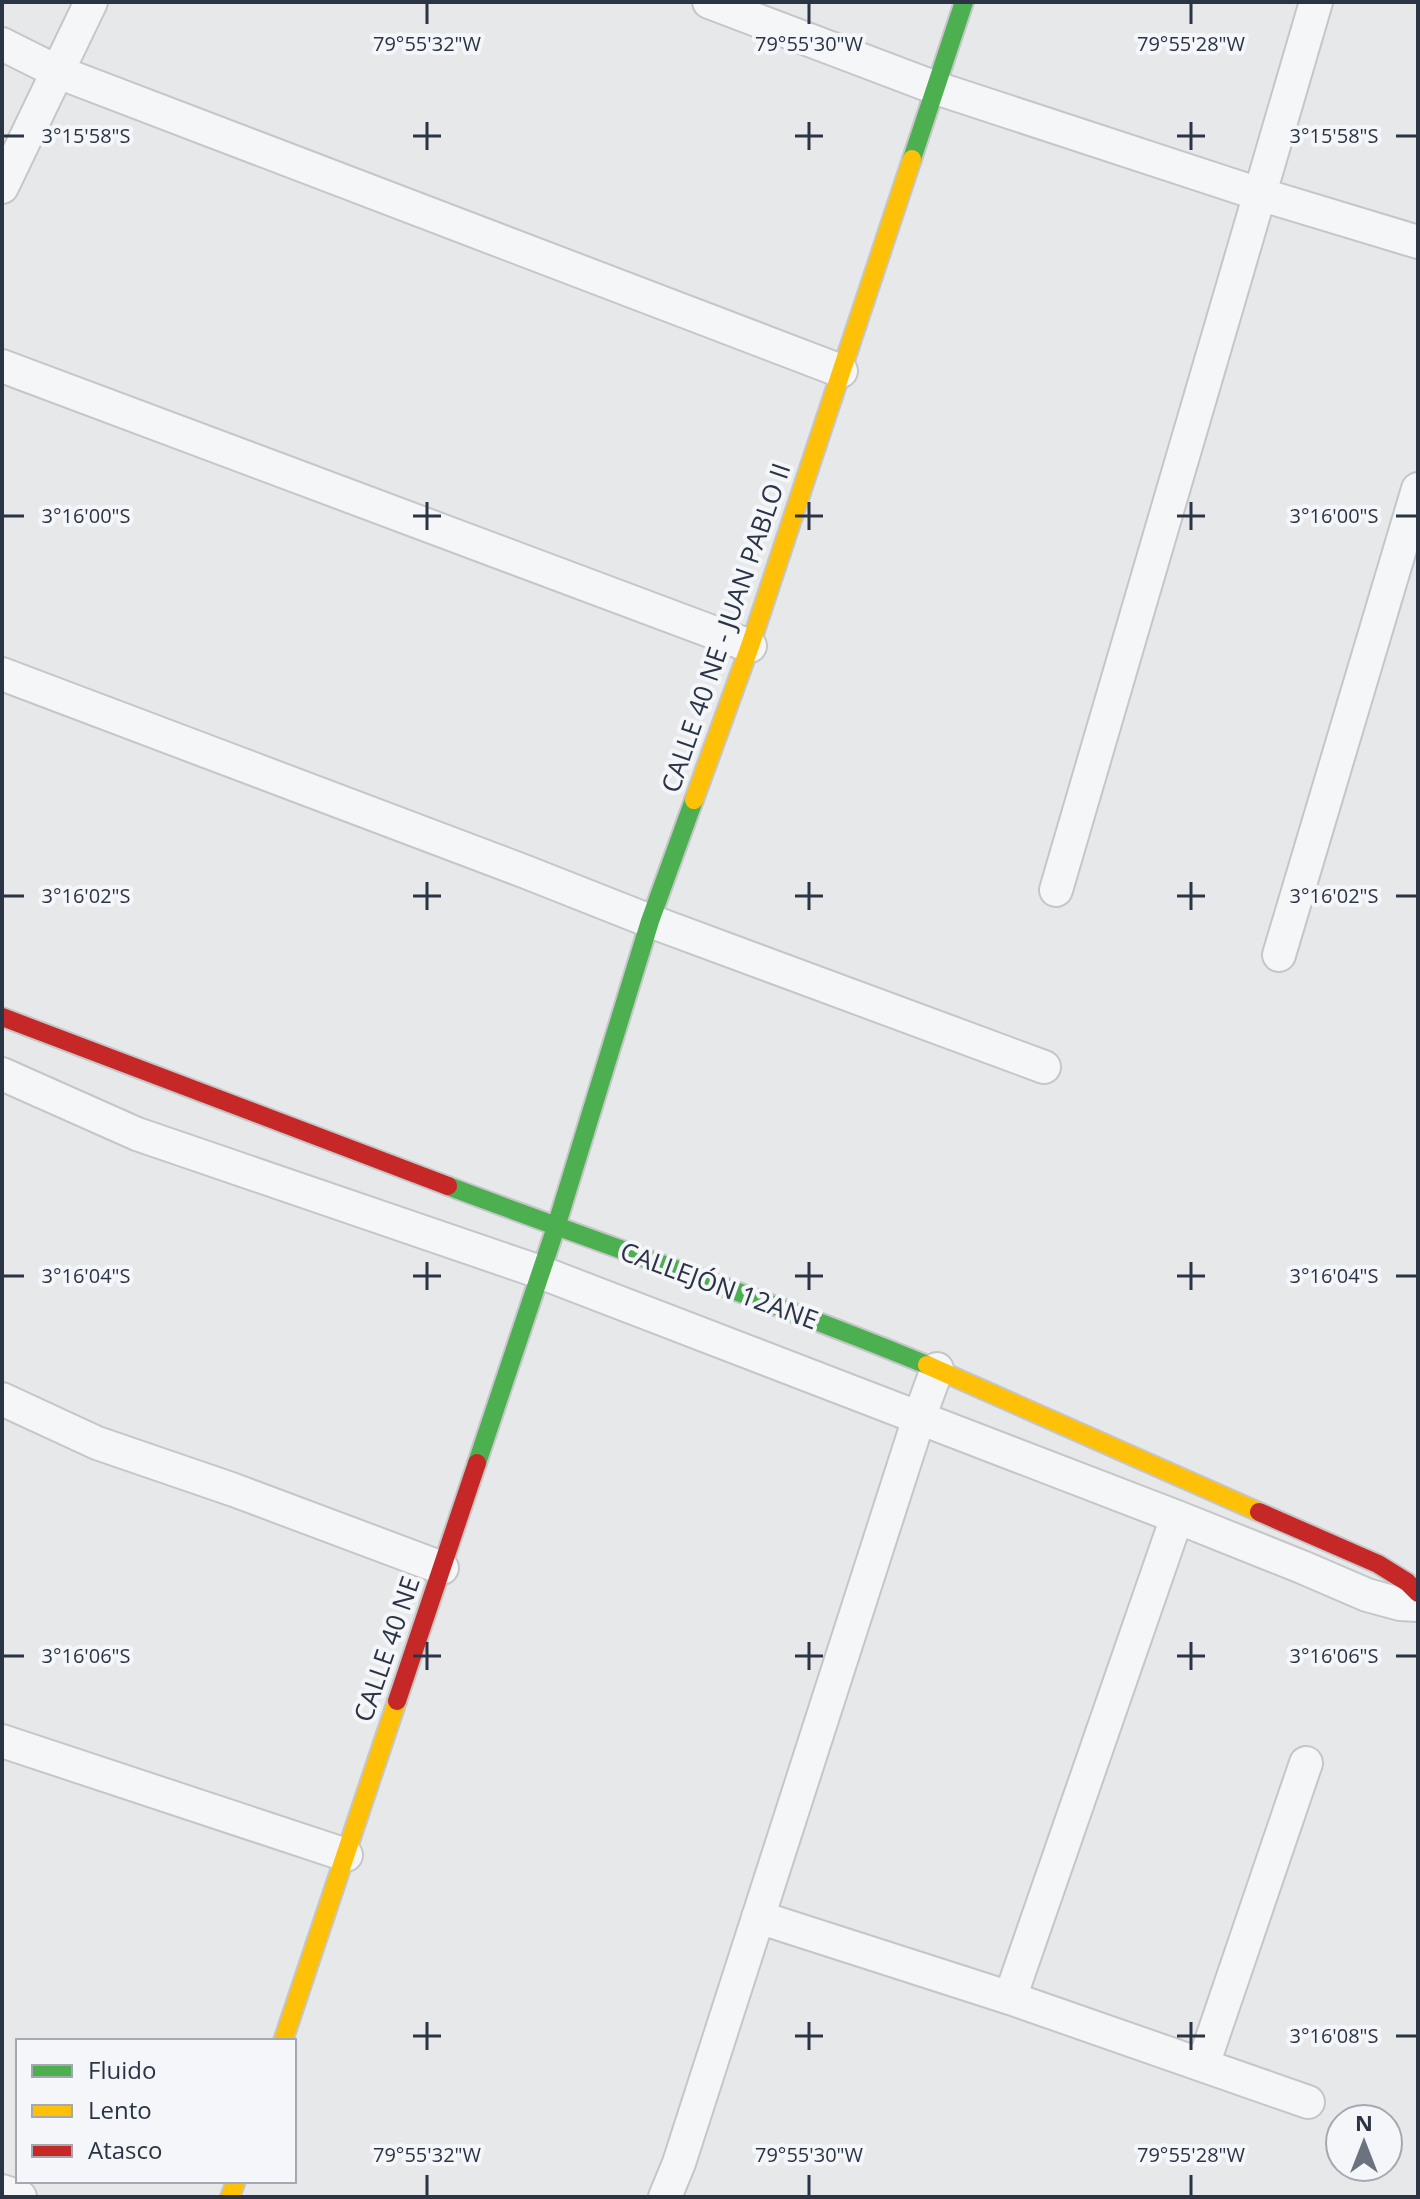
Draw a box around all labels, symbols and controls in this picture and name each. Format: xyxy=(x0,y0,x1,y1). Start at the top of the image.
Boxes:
text: 79°55'32"W xyxy=(373,30,482,57)
text: 79°55'30"W xyxy=(755,30,864,57)
text: 79°55'28"W xyxy=(1137,30,1246,57)
text: 3°15'58"S xyxy=(41,122,131,149)
text: 3°15'58"S xyxy=(1289,122,1379,149)
street label: CALLE 40 NE - JUAN PABLO II xyxy=(652,458,798,797)
text: 3°16'00"S xyxy=(41,502,131,529)
text: 3°16'00"S xyxy=(1289,502,1379,529)
text: 3°16'02"S xyxy=(41,882,131,909)
text: 3°16'02"S xyxy=(1289,882,1379,909)
street label: CALLEJÓN 12ANE xyxy=(615,1233,823,1338)
text: 3°16'04"S xyxy=(41,1262,131,1289)
text: 3°16'04"S xyxy=(1289,1262,1379,1289)
street label: CALLE 40 NE xyxy=(344,1571,428,1726)
text: 3°16'06"S xyxy=(41,1642,131,1669)
text: 3°16'06"S xyxy=(1289,1642,1379,1669)
text: 3°16'08"S xyxy=(1289,2022,1379,2049)
legend xyxy=(16,2039,296,2183)
text: Fluido xyxy=(88,2053,156,2086)
text: Lento xyxy=(88,2093,152,2126)
north arrow xyxy=(1324,2103,1404,2183)
text: N xyxy=(1355,2107,1373,2137)
text: Atasco xyxy=(88,2133,162,2166)
text: 79°55'32"W xyxy=(373,2141,482,2168)
text: 79°55'30"W xyxy=(755,2141,864,2168)
text: 79°55'28"W xyxy=(1137,2141,1246,2168)

